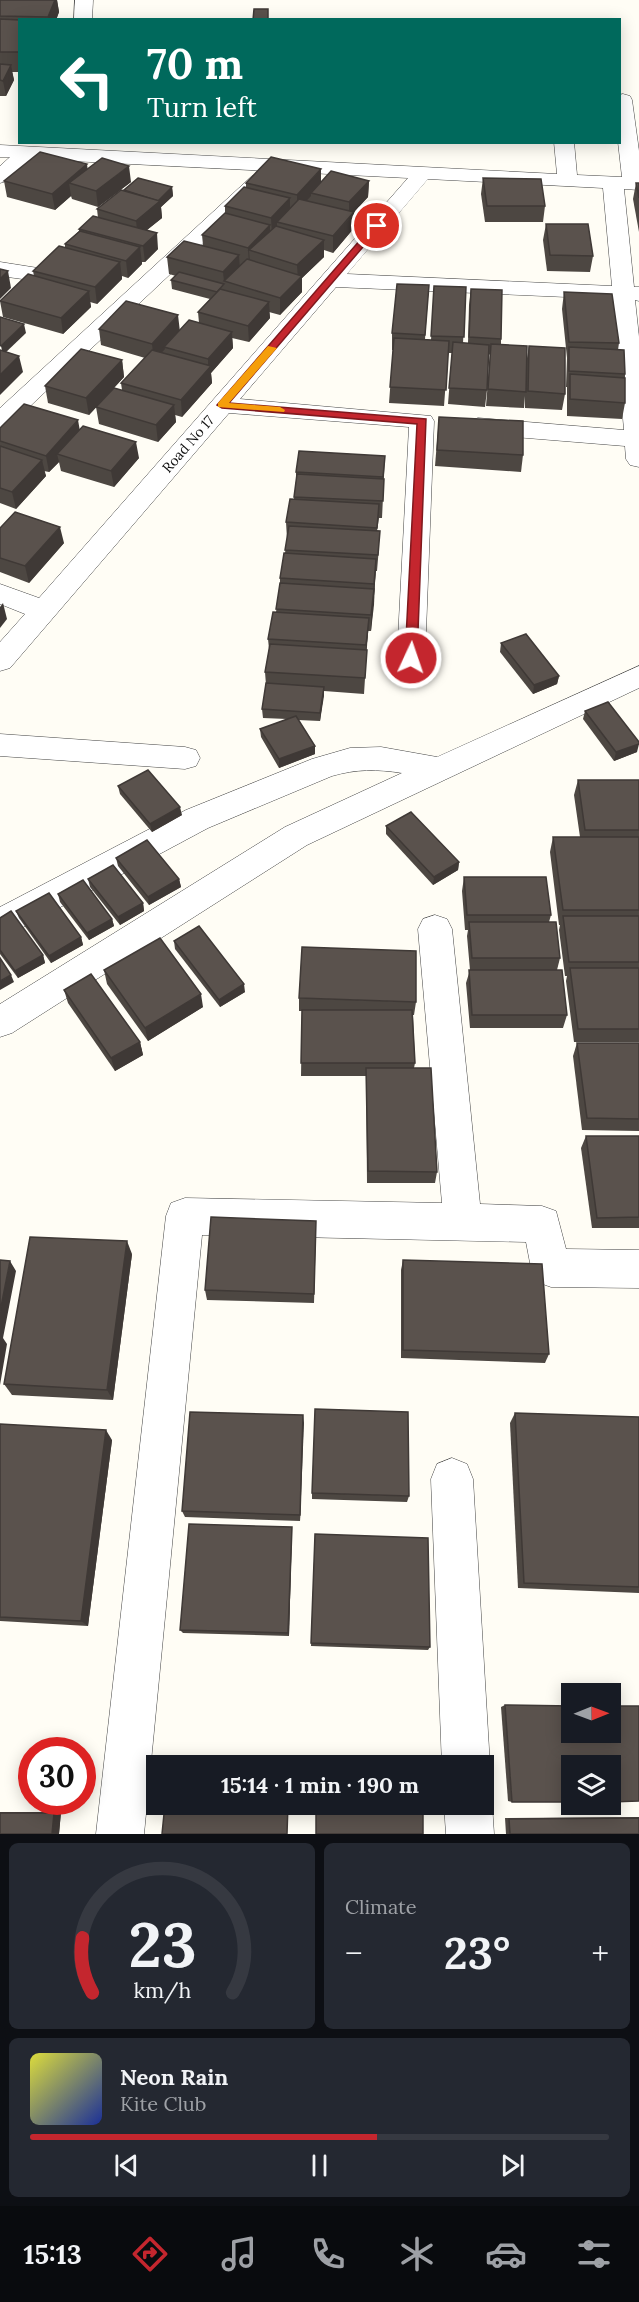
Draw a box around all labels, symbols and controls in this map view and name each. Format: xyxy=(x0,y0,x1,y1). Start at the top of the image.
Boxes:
text: 70 m xyxy=(147,37,243,91)
icon: left xyxy=(48,42,126,120)
text: Turn left xyxy=(147,90,257,124)
pin xyxy=(351,200,402,251)
icon: arrive xyxy=(360,209,393,242)
street label: Road No 17 xyxy=(158,411,218,476)
position arrow xyxy=(379,626,443,690)
north arrow xyxy=(561,1683,621,1743)
map controls xyxy=(561,1683,621,1815)
speed limit sign: 30 xyxy=(18,1737,96,1815)
button: layers xyxy=(561,1755,621,1815)
text: 15:14 · 1 min · 190 m xyxy=(221,1771,419,1799)
text: Climate xyxy=(345,1894,417,1919)
text: 23 xyxy=(128,1904,196,1984)
text: 23° xyxy=(444,1924,510,1981)
text: − xyxy=(345,1932,363,1974)
text: + xyxy=(591,1932,609,1974)
text: km/h xyxy=(133,1976,191,2004)
text: Neon Rain xyxy=(120,2063,228,2091)
text: Kite Club xyxy=(120,2091,206,2116)
icon: previous xyxy=(110,2149,143,2182)
icon: pause xyxy=(303,2149,336,2182)
icon: next xyxy=(496,2149,529,2182)
icon: directions xyxy=(129,2233,171,2275)
icon: music xyxy=(218,2233,260,2275)
icon: phone xyxy=(307,2233,349,2275)
icon: climate xyxy=(396,2233,438,2275)
icon: car xyxy=(485,2233,527,2275)
icon: filters xyxy=(573,2233,615,2275)
text: 15:13 xyxy=(23,2237,82,2271)

